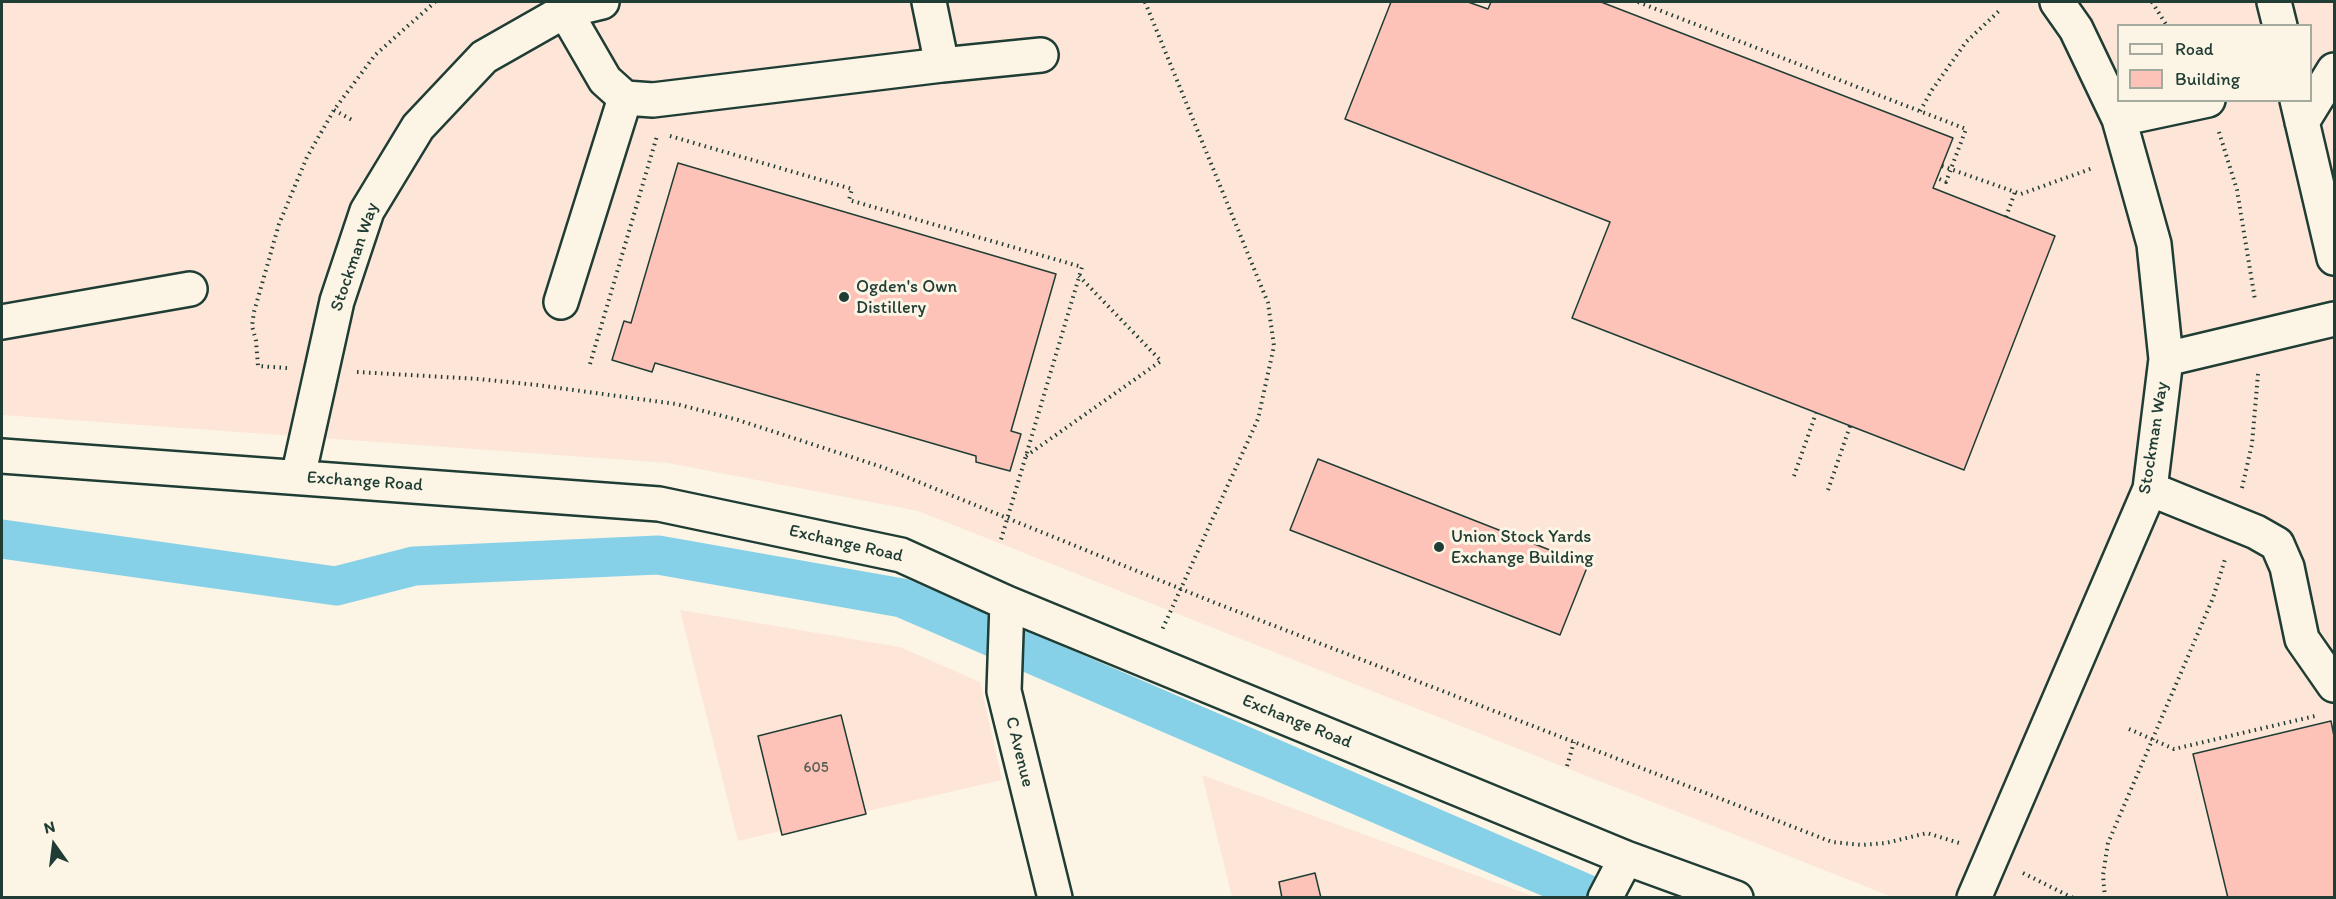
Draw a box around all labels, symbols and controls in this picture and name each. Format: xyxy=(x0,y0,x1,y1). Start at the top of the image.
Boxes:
legend xyxy=(2117,24,2312,102)
text: Road xyxy=(2175,38,2214,60)
text: Building xyxy=(2175,68,2240,90)
street label: Stockman Way xyxy=(326,200,384,314)
place label: Ogden's Own Distillery xyxy=(856,276,957,318)
marker: Ogden's Own Distillery xyxy=(837,290,851,304)
street label: Stockman Way xyxy=(2134,380,2174,496)
street label: Exchange Road xyxy=(306,467,424,497)
street label: Exchange Road xyxy=(787,520,905,568)
place label: Union Stock Yards Exchange Building xyxy=(1451,526,1594,568)
marker: Union Stock Yards Exchange Building xyxy=(1432,540,1446,554)
street label: Exchange Road xyxy=(1239,690,1355,754)
street label: C Avenue xyxy=(1000,715,1038,789)
house number: 605 xyxy=(803,759,829,777)
north arrow xyxy=(24,815,84,875)
text: N xyxy=(42,817,57,838)

